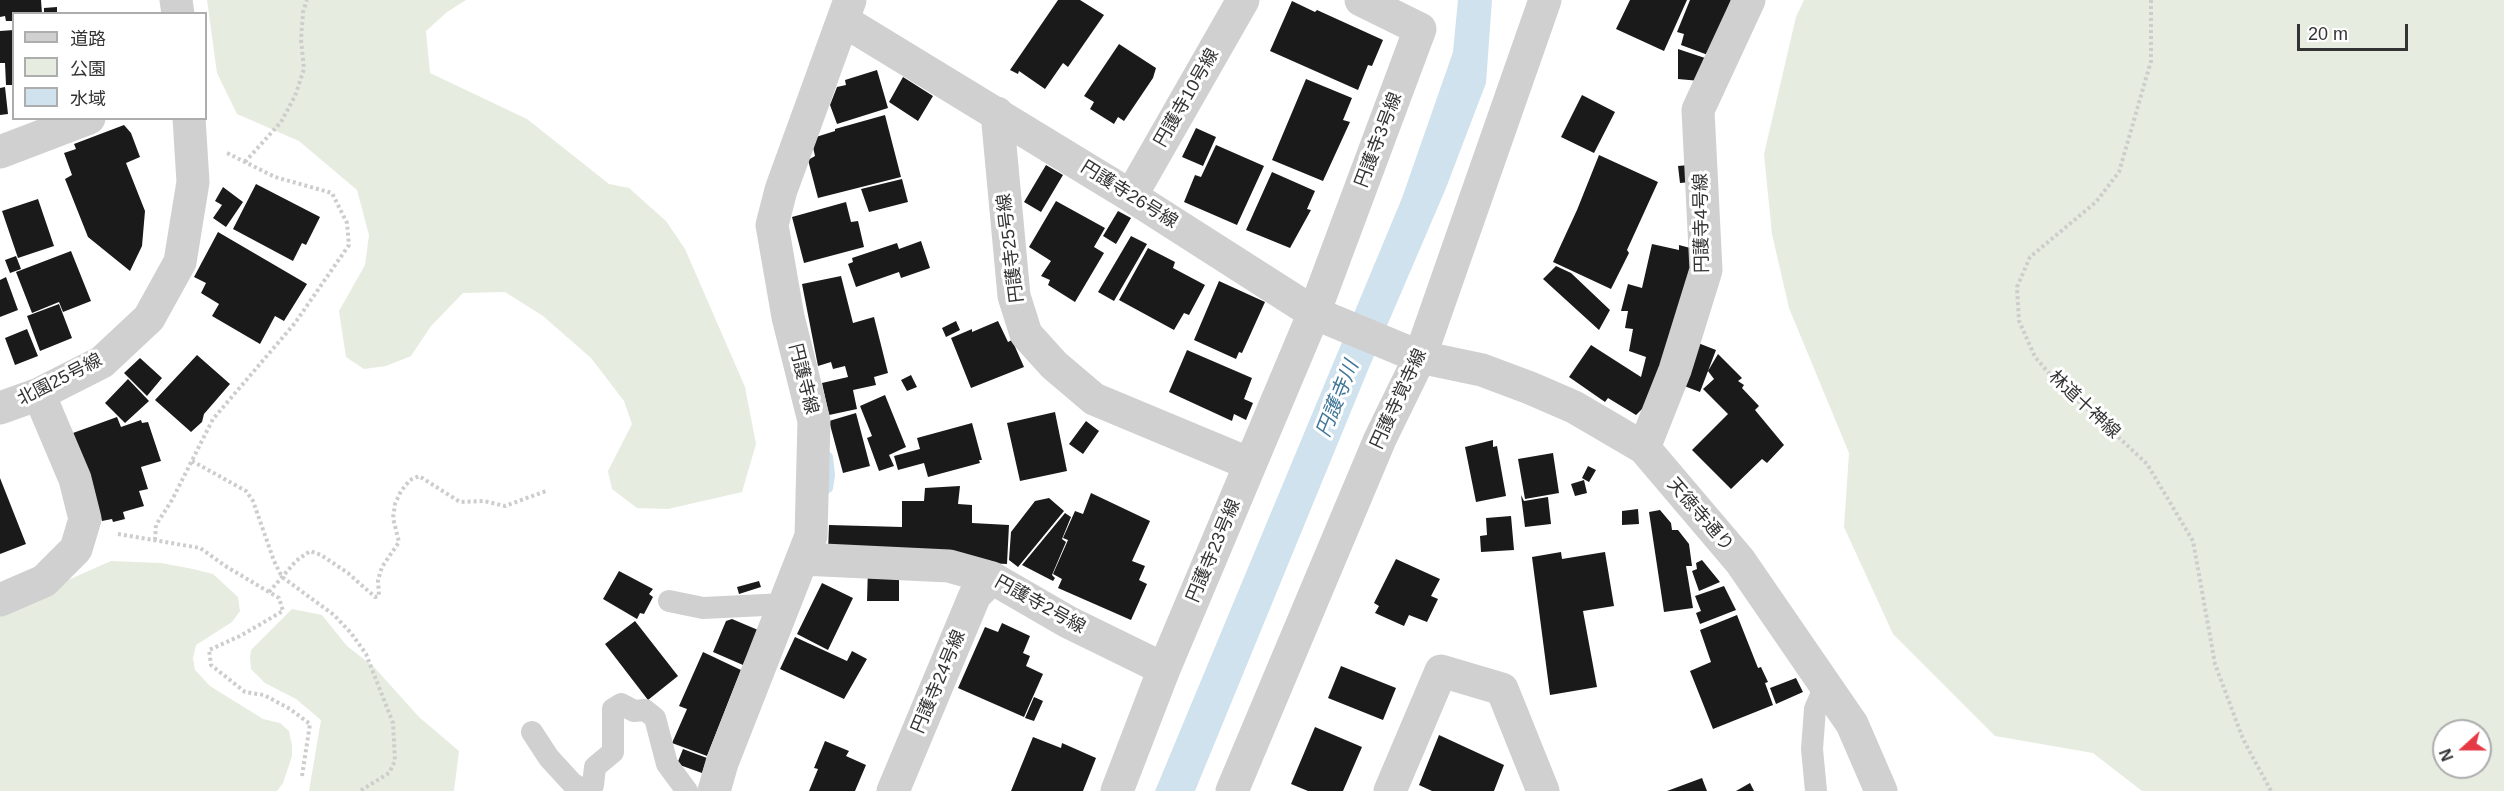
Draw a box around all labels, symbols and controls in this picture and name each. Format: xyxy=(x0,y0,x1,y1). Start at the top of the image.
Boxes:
legend xyxy=(12,12,207,120)
scale bar xyxy=(2300,12,2411,50)
text: 20 m xyxy=(2308,24,2348,44)
text: 道路 xyxy=(70,29,106,49)
street label: 円護寺10号線 xyxy=(1150,45,1224,151)
text: 公園 xyxy=(70,59,106,79)
text: 水域 xyxy=(70,89,106,109)
street label: 円護寺3号線 xyxy=(1351,89,1407,191)
street label: 円護寺26号線 xyxy=(1077,157,1181,233)
street label: 円護寺4号線 xyxy=(1690,173,1714,273)
street label: 円護寺25号線 xyxy=(994,192,1028,304)
street label: 円護寺線 xyxy=(784,341,822,417)
street label: 円護寺覚寺線 xyxy=(1366,345,1432,453)
street label: 北園25号線 xyxy=(14,349,106,411)
water label: 円護寺川 xyxy=(1312,357,1364,441)
street label: 林道十神線 xyxy=(2044,366,2124,444)
street label: 天徳寺通り xyxy=(1662,474,1738,556)
street label: 円護寺23号線 xyxy=(1183,496,1245,606)
street label: 円護寺2号線 xyxy=(991,571,1089,639)
street label: 円護寺24号線 xyxy=(908,627,970,737)
north arrow xyxy=(2432,719,2492,779)
text: N xyxy=(2437,746,2457,763)

